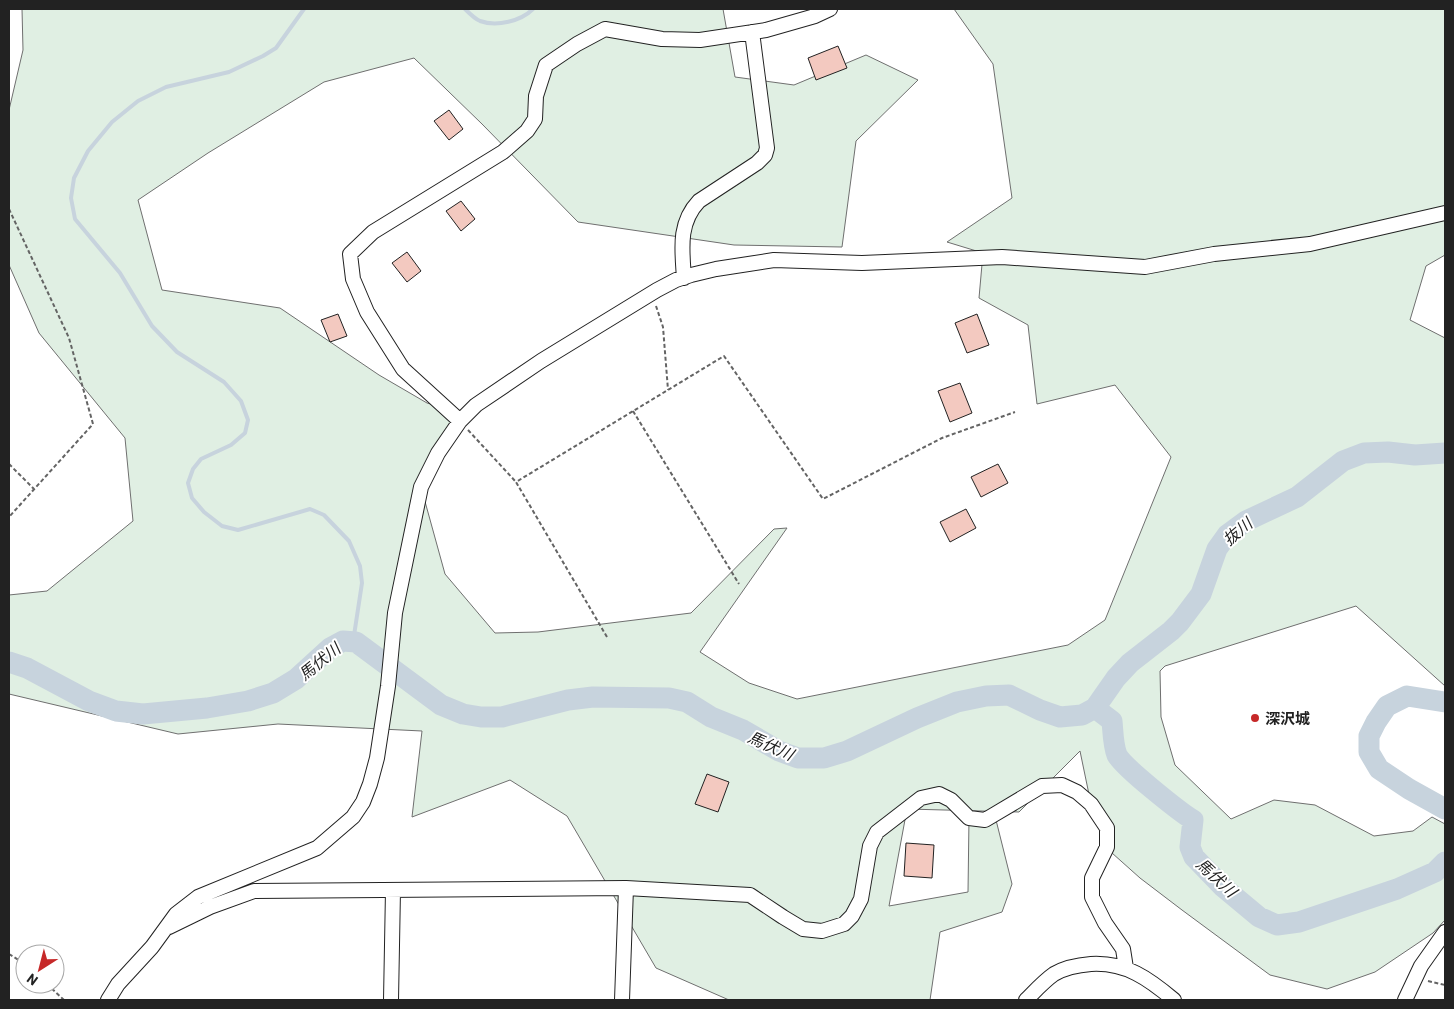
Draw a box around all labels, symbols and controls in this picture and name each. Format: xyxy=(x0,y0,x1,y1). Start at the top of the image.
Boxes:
water label: 抜川 xyxy=(1219,512,1257,549)
water label: 馬伏川 xyxy=(294,637,345,683)
place label: 深沢城 xyxy=(1265,709,1310,727)
marker: 深沢城 xyxy=(1249,712,1261,724)
water label: 馬伏川 xyxy=(745,727,799,764)
water label: 馬伏川 xyxy=(1193,854,1242,902)
north arrow xyxy=(15,944,65,994)
text: N xyxy=(23,970,41,990)

